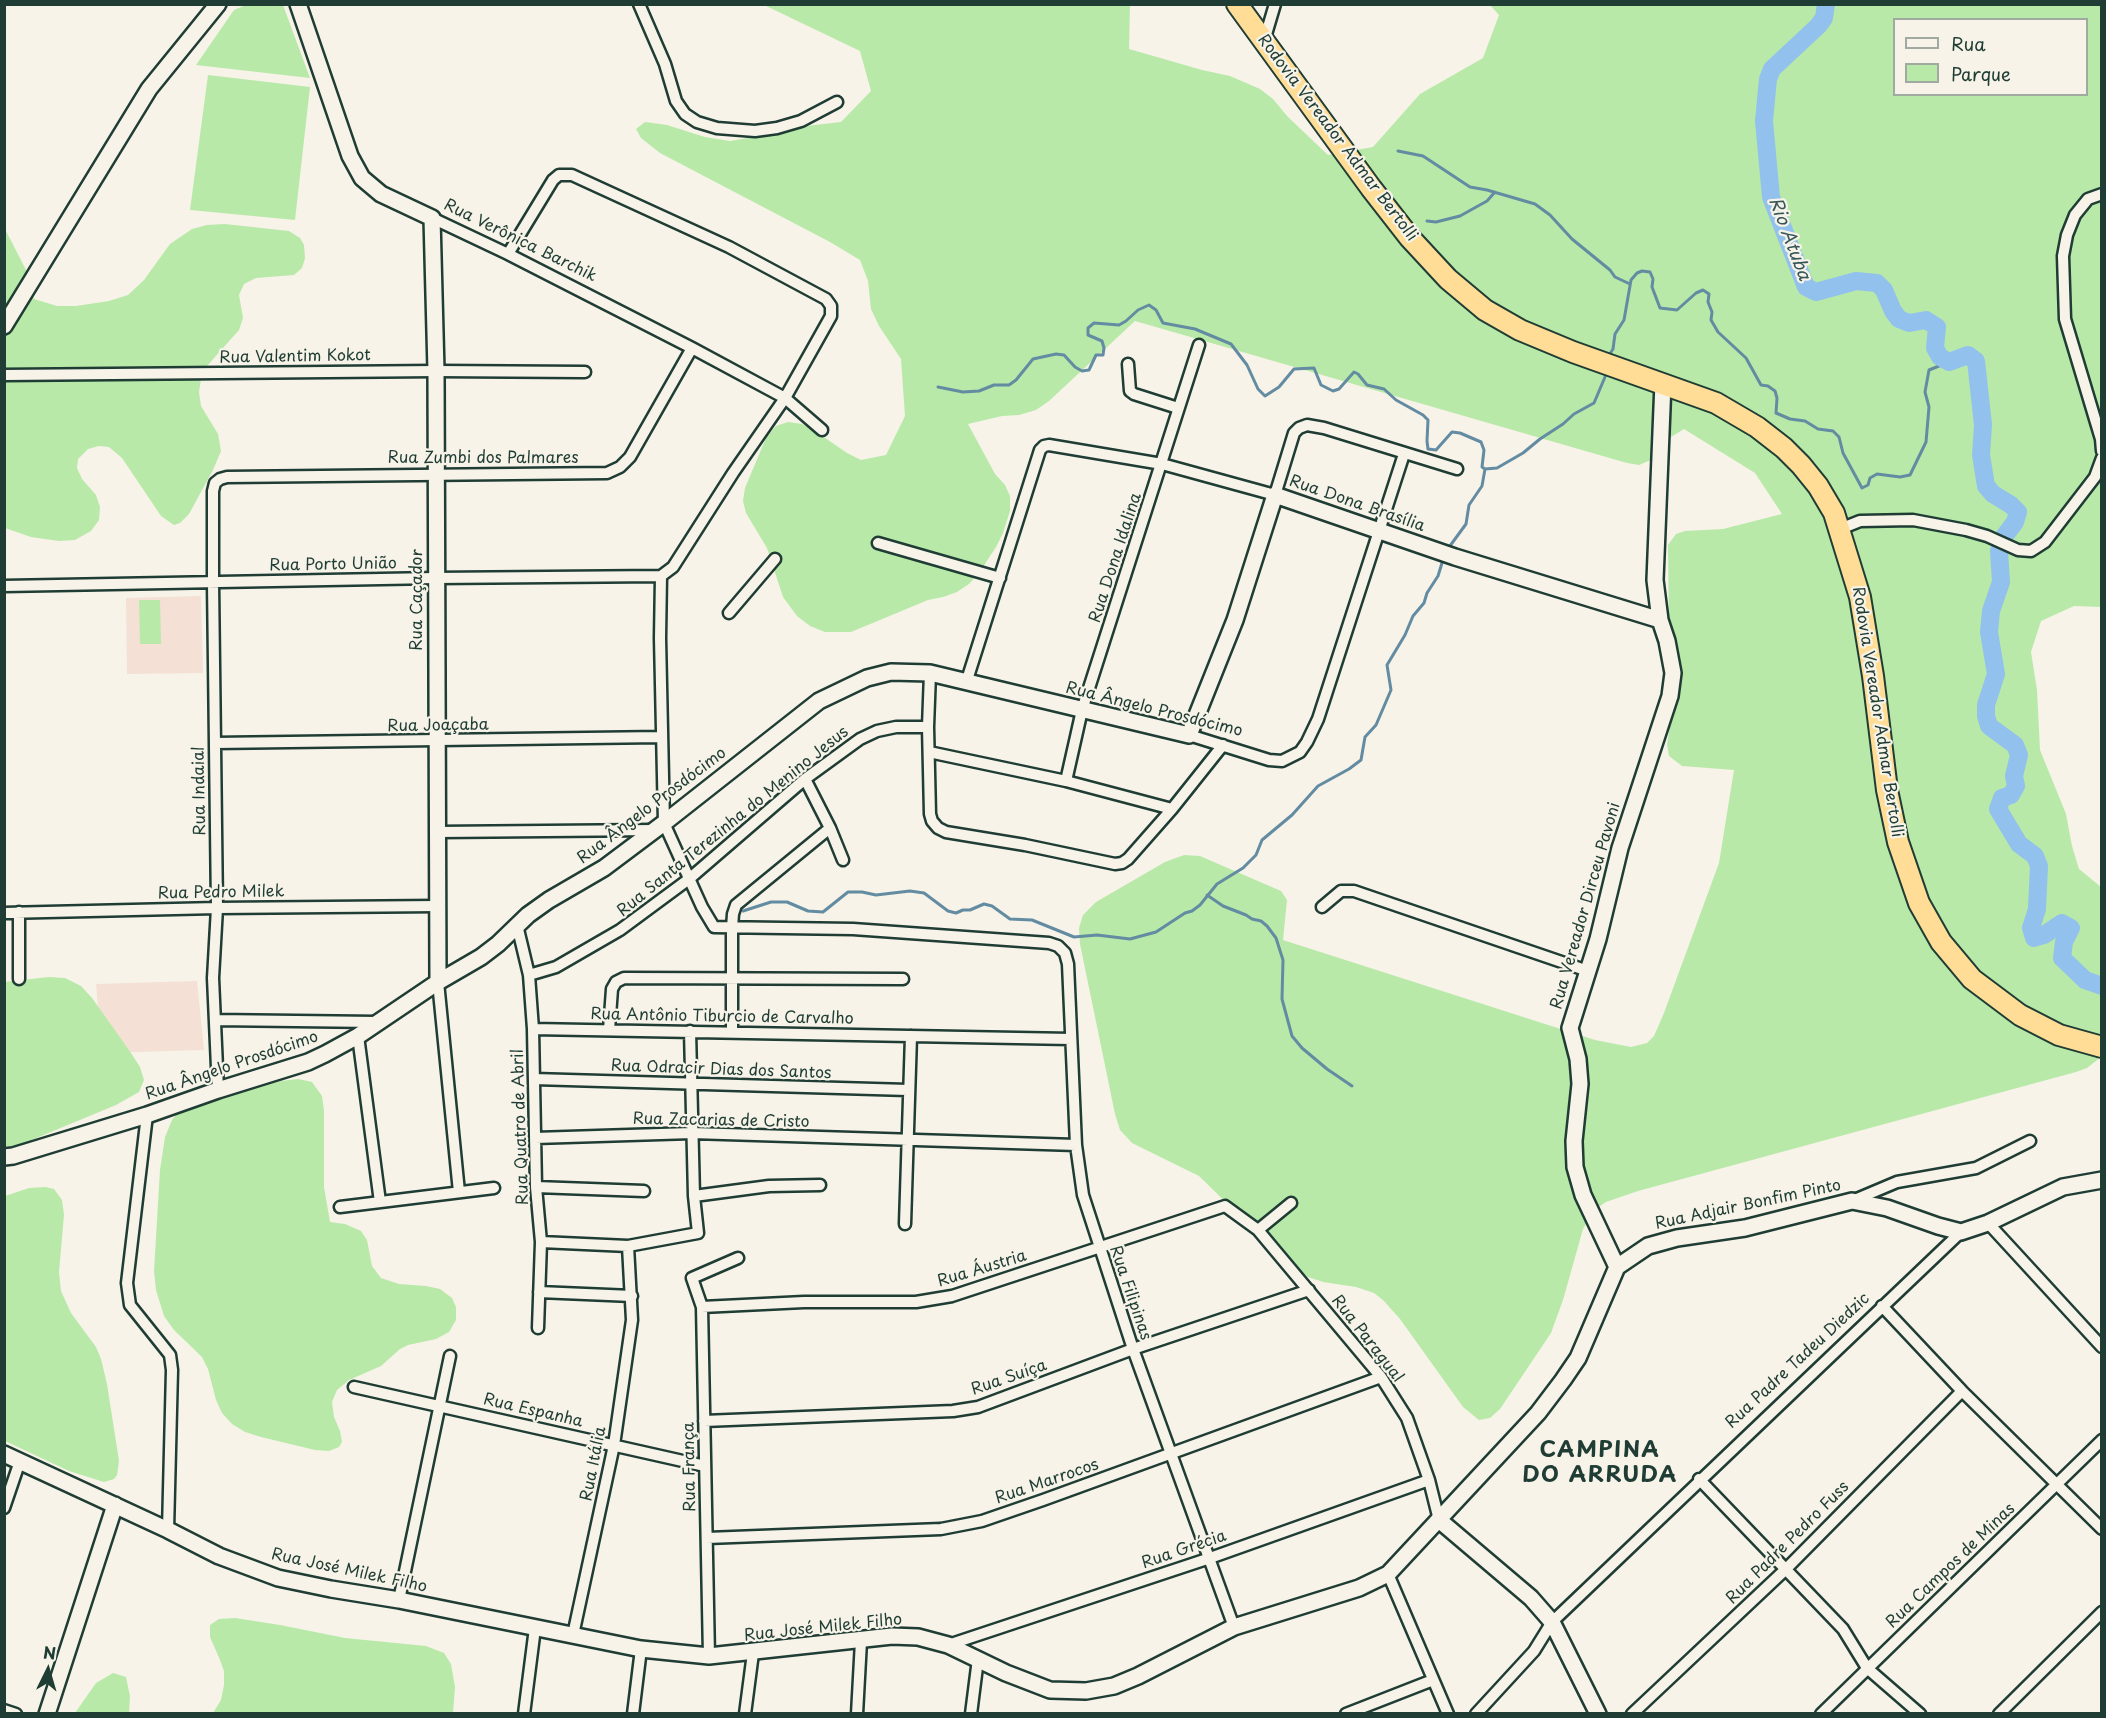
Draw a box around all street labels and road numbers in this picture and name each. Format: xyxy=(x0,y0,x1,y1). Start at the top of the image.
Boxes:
street label: Rodovia Vereador Admar Bertolli xyxy=(1253,31,1421,245)
street label: Rua Verônica Barchik xyxy=(440,196,600,286)
street label: Rua Valentim Kokot xyxy=(219,346,371,368)
street label: Rua Zumbi dos Palmares xyxy=(388,449,578,469)
street label: Rua Dona Brasília xyxy=(1287,472,1427,536)
street label: Rua Dona Idalina xyxy=(1086,491,1146,625)
street label: Rua Caçador xyxy=(408,549,428,651)
street label: Rua Porto União xyxy=(269,554,397,576)
street label: Rodovia Vereador Admar Bertolli xyxy=(1848,585,1906,839)
street label: Rua Ângelo Prosdócimo xyxy=(1064,679,1244,741)
street label: Rua Joaçaba xyxy=(387,716,489,736)
street label: Rua Santa Terezinha do Menino Jesus xyxy=(614,723,852,921)
street label: Rua Ângelo Prosdócimo xyxy=(574,744,730,868)
street label: Rua Indaial xyxy=(190,746,210,836)
street label: Rua Vereador Dirceu Pavoni xyxy=(1547,800,1625,1012)
street label: Rua Pedro Milek xyxy=(157,882,285,904)
street label: Rua Antônio Tiburcio de Carvalho xyxy=(590,1005,854,1029)
street label: Rua Ângelo Prosdócimo xyxy=(143,1027,321,1105)
street label: Rua Quatro de Abril xyxy=(509,1049,533,1205)
street label: Rua Odracir Dias dos Santos xyxy=(610,1057,832,1083)
street label: Rua Zacarias de Cristo xyxy=(632,1110,810,1132)
street label: Rua Adjair Bonfim Pinto xyxy=(1653,1176,1843,1234)
street label: Rua Filipinas xyxy=(1105,1243,1155,1343)
street label: Rua Áustria xyxy=(935,1246,1029,1292)
street label: Rua Padre Tadeu Diedzic xyxy=(1722,1289,1874,1433)
street label: Rua Paragual xyxy=(1327,1292,1407,1386)
street label: Rua Suíça xyxy=(969,1356,1049,1400)
street label: Rua Espanha xyxy=(481,1390,585,1432)
street label: Rua França xyxy=(680,1422,700,1512)
street label: Rua Itália xyxy=(577,1425,611,1503)
street label: Rua Marrocos xyxy=(993,1455,1101,1509)
street label: Rua Padre Pedro Fuss xyxy=(1723,1478,1853,1608)
street label: Rua Campos de Minas xyxy=(1883,1500,2019,1632)
street label: Rua Grécia xyxy=(1139,1527,1229,1573)
street label: Rua José Milek Filho xyxy=(269,1545,429,1597)
street label: Rua José Milek Filho xyxy=(743,1610,903,1646)

